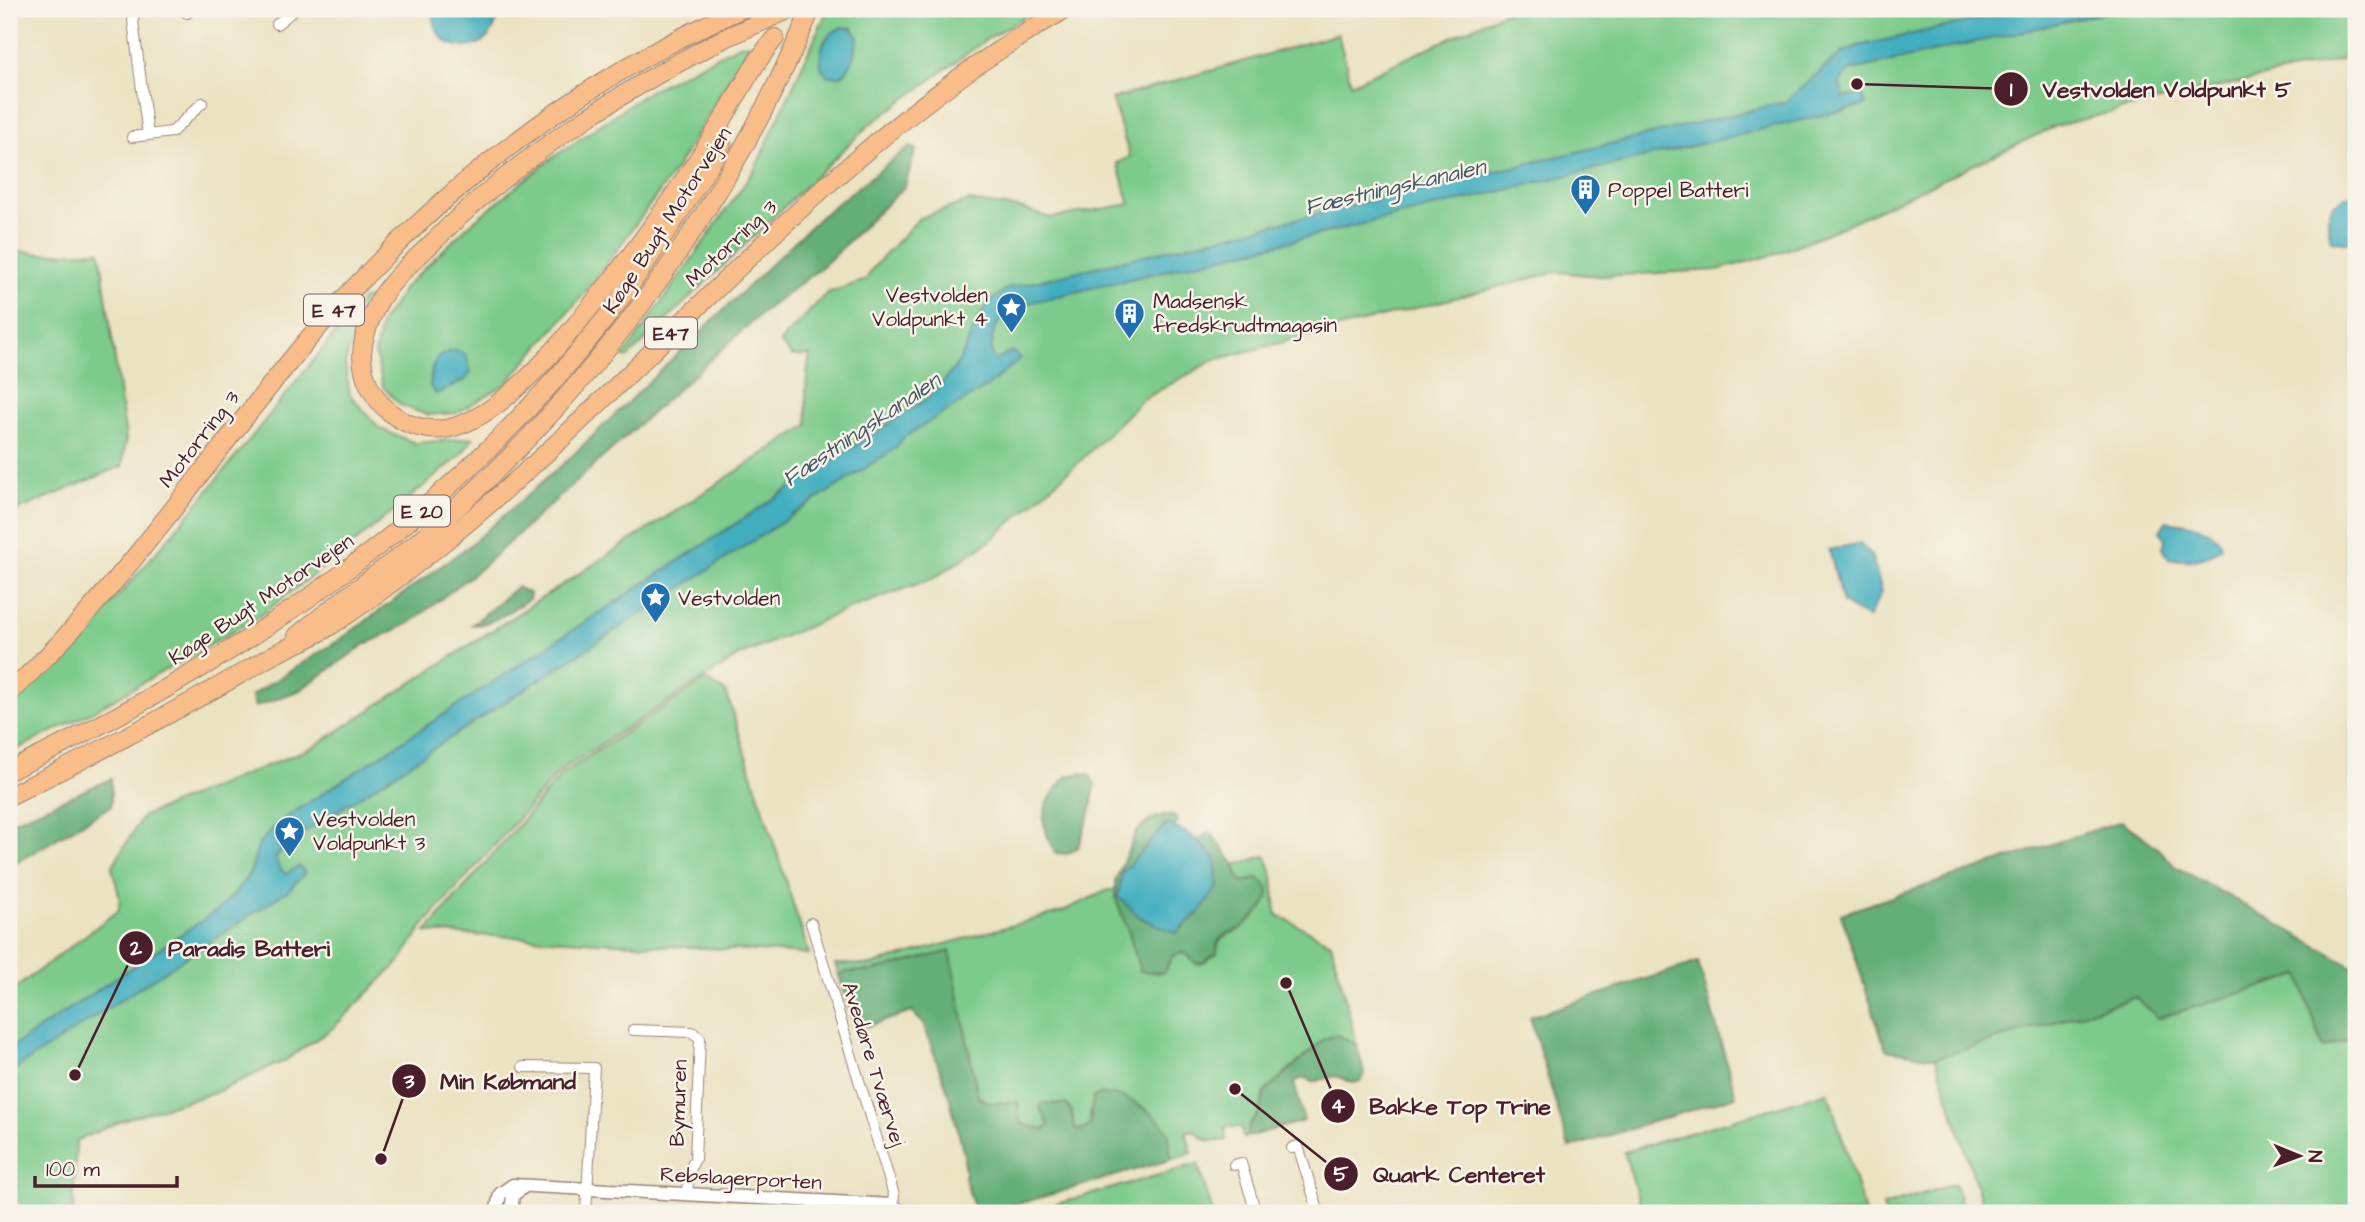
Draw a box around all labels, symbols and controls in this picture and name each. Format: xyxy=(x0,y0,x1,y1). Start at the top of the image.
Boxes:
callout: Vestvolden Voldpunkt 5 xyxy=(1994,67,2305,111)
text: Vestvolden Voldpunkt 5 xyxy=(2042,74,2292,106)
text: 1 xyxy=(2010,75,2013,104)
street label: Køge Bugt Motorvejen xyxy=(596,121,740,320)
water label: Fæstningskanalen xyxy=(1302,150,1491,224)
building icon: Poppel Batteri xyxy=(1568,173,1602,217)
place label: Poppel Batteri xyxy=(1608,176,1748,206)
street label: Motorring 3 xyxy=(679,193,785,295)
place label: Vestvolden Voldpunkt 4 xyxy=(872,281,988,335)
place label: Madsensk fredskrudtmagasin xyxy=(1153,287,1337,342)
place icon: Vestvolden Voldpunkt 4 xyxy=(994,290,1028,334)
road number: E 47 xyxy=(304,294,364,326)
building icon: Madsensk fredskrudtmagasin xyxy=(1113,296,1147,340)
road number: E47 xyxy=(645,318,697,348)
water label: Fæstningskanalen xyxy=(776,364,950,496)
street label: Motorring 3 xyxy=(152,384,248,495)
road number: E 20 xyxy=(394,496,450,526)
street label: Køge Bugt Motorvejen xyxy=(163,527,361,674)
place icon: Vestvolden xyxy=(638,581,672,625)
place label: Vestvolden xyxy=(678,584,780,613)
place label: Vestvolden Voldpunkt 3 xyxy=(313,805,426,859)
place icon: Vestvolden Voldpunkt 3 xyxy=(273,814,307,858)
callout: Paradis Batteri xyxy=(119,926,344,970)
text: Paradis Batteri xyxy=(168,933,331,965)
text: 2 xyxy=(129,934,143,963)
street label: Avedøre Tværvej xyxy=(835,978,912,1150)
callout: Min Købmand xyxy=(391,1059,590,1103)
street label: Bymuren xyxy=(662,1059,697,1147)
text: Min Købmand xyxy=(440,1066,576,1098)
text: 3 xyxy=(403,1067,415,1096)
callout: Bakke Top Trine xyxy=(1320,1084,1565,1128)
text: Bakke Top Trine xyxy=(1369,1091,1551,1123)
text: 4 xyxy=(1331,1092,1346,1121)
north arrow xyxy=(2264,1120,2334,1190)
scale bar xyxy=(35,1145,177,1189)
text: N xyxy=(2301,1150,2328,1163)
callout: Quark Centeret xyxy=(1324,1152,1559,1196)
text: 100 m xyxy=(46,1155,101,1184)
text: Quark Centeret xyxy=(1373,1159,1546,1191)
street label: Rebslagerporten xyxy=(659,1160,823,1199)
text: 5 xyxy=(1334,1160,1350,1189)

